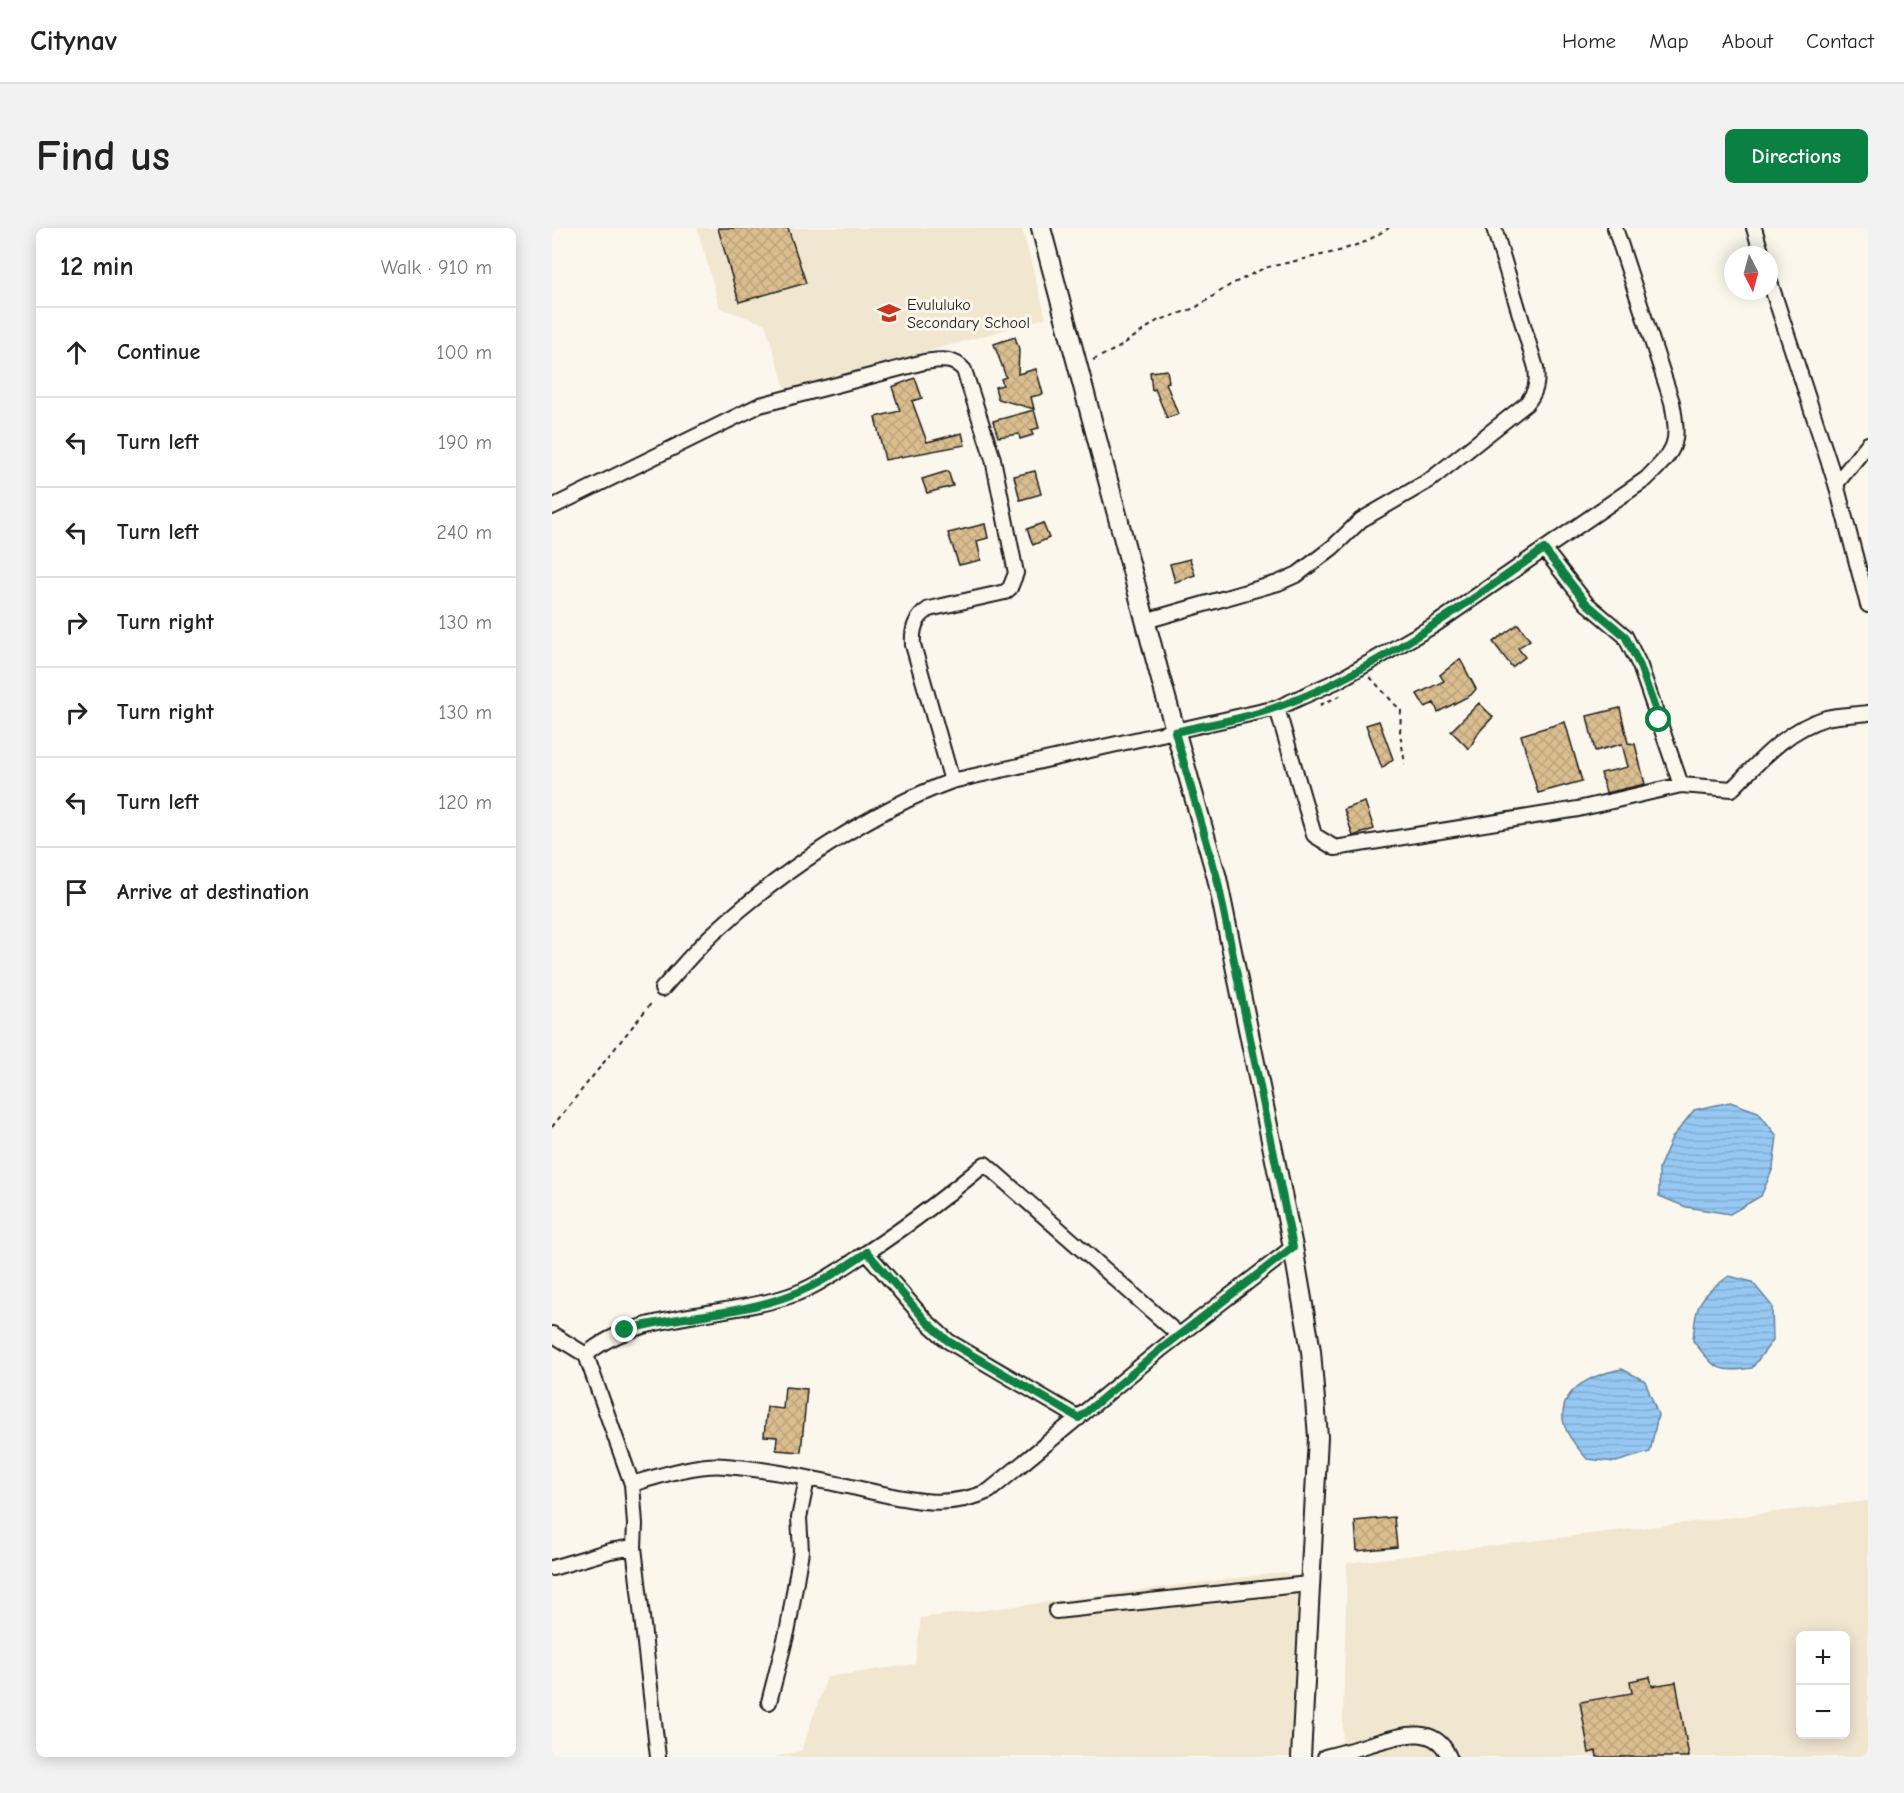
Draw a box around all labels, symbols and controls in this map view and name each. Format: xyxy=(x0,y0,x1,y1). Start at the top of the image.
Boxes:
text: Citynav xyxy=(30,25,117,57)
text: Home xyxy=(1562,29,1616,53)
text: Map xyxy=(1649,29,1689,53)
text: About xyxy=(1722,29,1773,53)
text: Contact xyxy=(1806,29,1874,53)
button: Directions xyxy=(1725,129,1868,183)
text: Find us xyxy=(36,132,170,181)
north arrow xyxy=(1724,246,1778,300)
text: 12 min xyxy=(60,252,134,282)
text: Walk · 910 m xyxy=(381,256,492,279)
place label: Evululuko Secondary School xyxy=(907,296,1030,332)
school or university icon: Evululuko Secondary School xyxy=(876,300,902,326)
icon: ahead xyxy=(60,336,93,369)
text: Continue xyxy=(117,339,200,365)
text: 100 m xyxy=(437,341,492,364)
icon: left xyxy=(60,426,93,459)
text: Turn left xyxy=(117,429,199,455)
text: 190 m xyxy=(438,431,492,454)
icon: left xyxy=(60,516,93,549)
text: Turn left xyxy=(117,519,199,545)
text: 240 m xyxy=(437,521,492,544)
icon: right xyxy=(60,606,93,639)
text: Turn right xyxy=(117,609,214,635)
text: 130 m xyxy=(439,611,492,634)
icon: right xyxy=(60,696,93,729)
text: Turn right xyxy=(117,699,214,725)
text: 130 m xyxy=(439,701,492,724)
route start xyxy=(1645,706,1671,732)
icon: left xyxy=(60,786,93,819)
text: Turn left xyxy=(117,789,199,815)
text: 120 m xyxy=(438,791,492,814)
icon: arrive xyxy=(60,876,93,909)
text: Arrive at destination xyxy=(117,879,309,905)
route end xyxy=(611,1316,637,1342)
map controls xyxy=(1796,1631,1850,1739)
button: + xyxy=(1796,1631,1850,1685)
button: − xyxy=(1796,1685,1850,1739)

